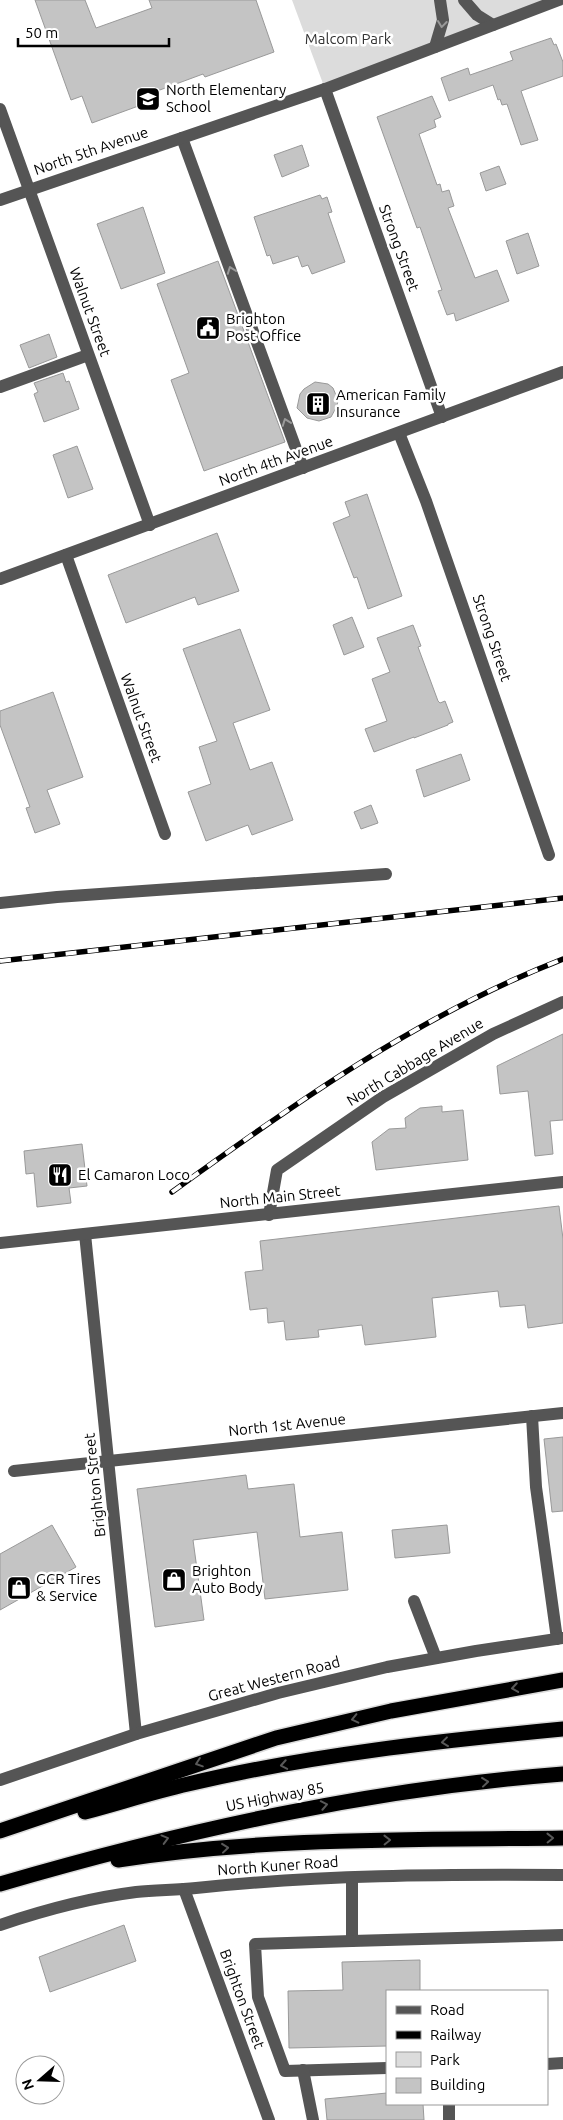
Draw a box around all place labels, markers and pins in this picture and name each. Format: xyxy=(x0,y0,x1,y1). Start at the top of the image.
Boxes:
place label: North Elementary School xyxy=(166,81,286,115)
school or university icon: North Elementary School xyxy=(135,86,161,112)
place label: Brighton Post Office xyxy=(226,310,301,344)
public building icon: Brighton Post Office xyxy=(195,315,221,341)
place label: American Family Insurance xyxy=(336,386,446,420)
building icon: American Family Insurance xyxy=(305,391,331,417)
restaurant icon: El Camaron Loco xyxy=(47,1162,73,1188)
place label: El Camaron Loco xyxy=(78,1166,190,1183)
place label: Brighton Auto Body xyxy=(192,1562,263,1596)
shop icon: Brighton Auto Body xyxy=(161,1567,187,1593)
place label: GCR Tires & Service xyxy=(36,1570,101,1604)
shop icon: GCR Tires & Service xyxy=(6,1575,32,1601)

